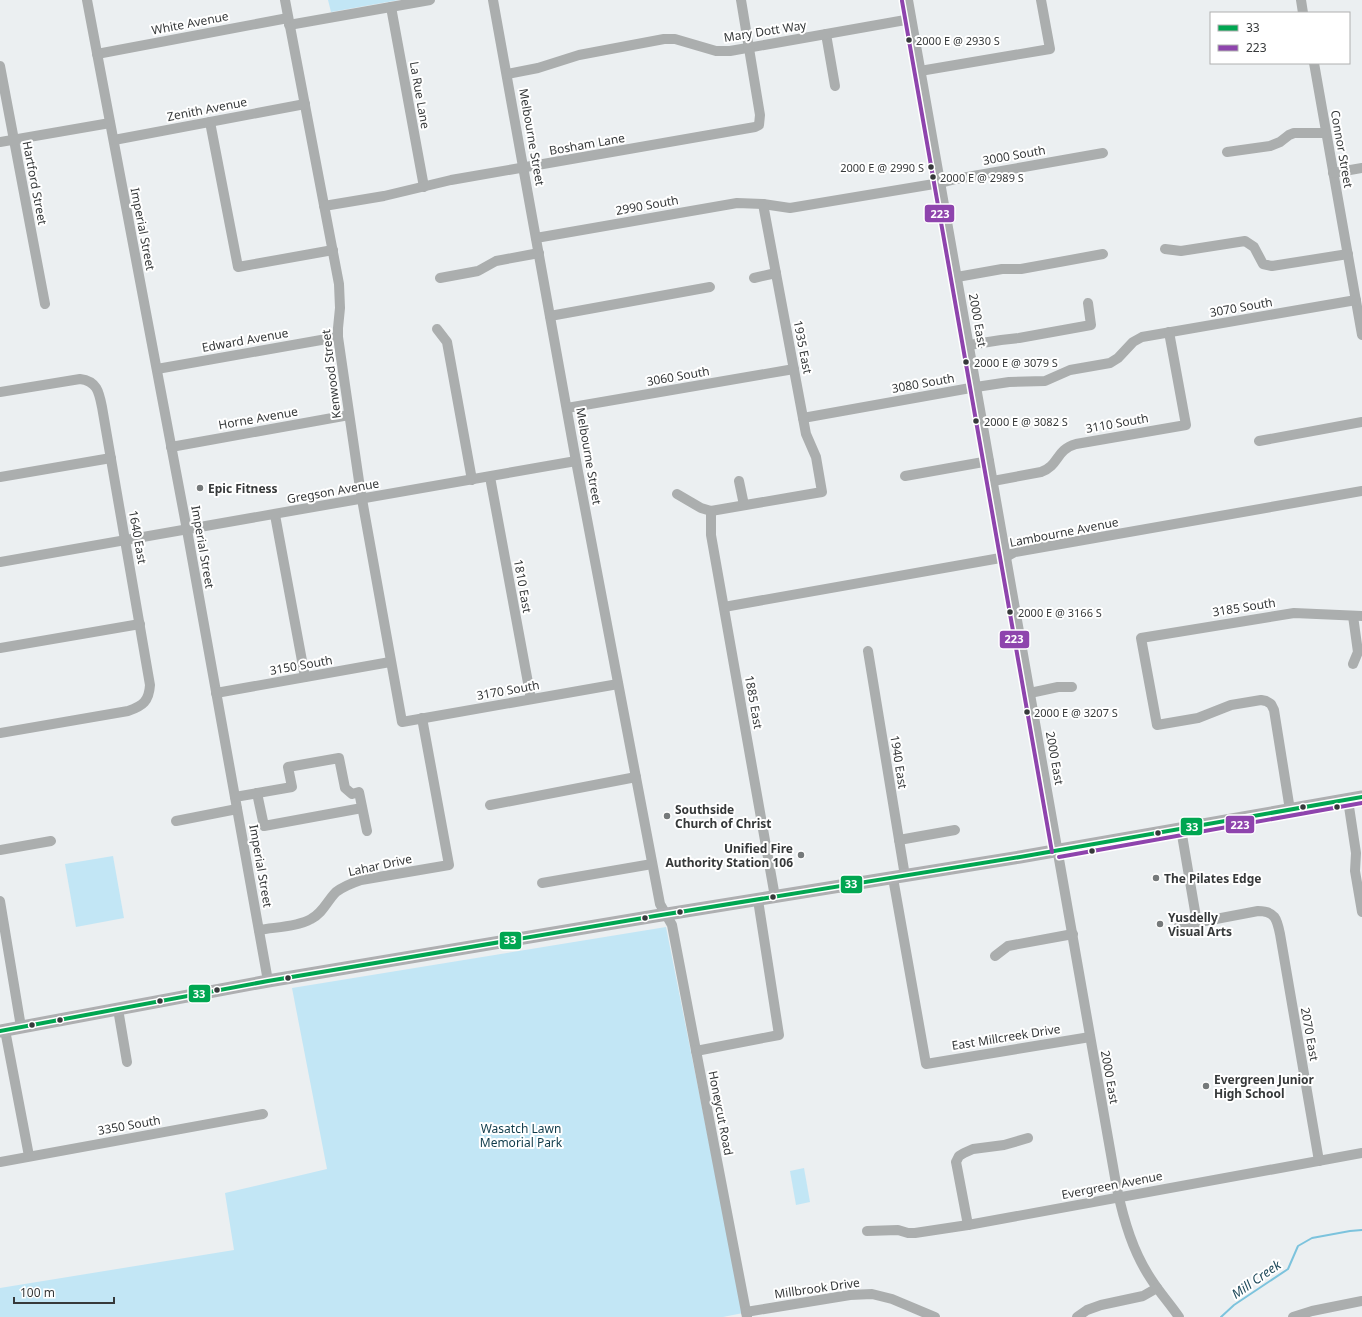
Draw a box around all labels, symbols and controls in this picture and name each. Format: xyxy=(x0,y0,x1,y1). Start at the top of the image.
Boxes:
street label: White Avenue xyxy=(150,7,230,39)
legend xyxy=(1210,12,1350,64)
street label: Mary Dott Way xyxy=(722,16,808,46)
text: 33 xyxy=(1246,19,1260,36)
place label: 2000 E @ 2930 S xyxy=(916,33,1000,48)
marker: 2000 E @ 2930 S xyxy=(904,35,914,45)
text: 223 xyxy=(1246,39,1267,56)
street label: La Rue Lane xyxy=(406,60,434,130)
street label: Melbourne Street xyxy=(515,87,549,188)
street label: Zenith Avenue xyxy=(166,93,249,125)
street label: Connor Street xyxy=(1327,109,1357,190)
street label: Bosham Lane xyxy=(548,129,626,159)
street label: Hartford Street xyxy=(19,140,52,227)
street label: 3000 South xyxy=(981,141,1047,169)
place label: 2000 E @ 2990 S xyxy=(840,160,924,175)
marker: 2000 E @ 2990 S xyxy=(926,162,936,172)
place label: 2000 E @ 2989 S xyxy=(940,170,1024,185)
marker: 2000 E @ 2989 S xyxy=(928,172,938,182)
street label: Imperial Street xyxy=(127,186,159,272)
street label: 2990 South xyxy=(614,191,680,219)
line badge: 223 xyxy=(924,204,955,223)
text: 223 xyxy=(931,206,949,221)
street label: 2000 East xyxy=(965,292,991,349)
street label: 3070 South xyxy=(1208,293,1274,321)
street label: 1935 East xyxy=(789,319,817,376)
street label: Edward Avenue xyxy=(200,324,290,356)
street label: Kenwood Street xyxy=(317,328,345,419)
place label: 2000 E @ 3079 S xyxy=(974,355,1058,370)
marker: 2000 E @ 3079 S xyxy=(961,357,971,367)
street label: 3060 South xyxy=(645,362,711,390)
street label: 3080 South xyxy=(890,369,956,397)
street label: Horne Avenue xyxy=(217,403,299,433)
street label: Melbourne Street xyxy=(572,406,606,507)
street label: 3110 South xyxy=(1084,409,1150,437)
place label: 2000 E @ 3082 S xyxy=(984,414,1068,429)
marker: 2000 E @ 3082 S xyxy=(971,416,981,426)
street label: Gregson Avenue xyxy=(286,474,381,507)
place label: Epic Fitness xyxy=(208,480,278,497)
marker: Epic Fitness xyxy=(195,483,205,493)
street label: Imperial Street xyxy=(187,504,219,590)
street label: 1640 East xyxy=(125,509,151,566)
street label: Lambourne Avenue xyxy=(1008,513,1120,551)
street label: 1810 East xyxy=(510,558,536,615)
street label: 3185 South xyxy=(1211,594,1277,620)
place label: 2000 E @ 3166 S xyxy=(1018,605,1102,620)
marker: 2000 E @ 3166 S xyxy=(1005,607,1015,617)
line badge: 223 xyxy=(999,630,1030,649)
text: 223 xyxy=(1005,631,1023,646)
street label: 3150 South xyxy=(268,651,334,679)
street label: 1885 East xyxy=(741,674,767,731)
street label: 3170 South xyxy=(475,676,541,704)
place label: 2000 E @ 3207 S xyxy=(1034,705,1118,720)
marker: 2000 E @ 3207 S xyxy=(1022,707,1032,717)
street label: 2000 East xyxy=(1042,730,1068,787)
street label: 1940 East xyxy=(886,734,912,791)
place label: Southside Church of Christ xyxy=(675,801,772,832)
unlabelled marker xyxy=(1298,802,1308,812)
unlabelled marker xyxy=(1332,802,1342,812)
marker: Southside Church of Christ xyxy=(662,811,672,821)
line badge: 223 xyxy=(1225,815,1255,834)
line badge: 33 xyxy=(1180,817,1203,836)
text: 223 xyxy=(1231,817,1249,832)
text: 33 xyxy=(1186,819,1198,834)
street label: Imperial Street xyxy=(245,823,277,909)
unlabelled marker xyxy=(1153,828,1163,838)
place label: Unified Fire Authority Station 106 xyxy=(665,840,793,871)
unlabelled marker xyxy=(1087,846,1097,856)
street label: Lahar Drive xyxy=(346,850,414,880)
marker: Unified Fire Authority Station 106 xyxy=(796,850,806,860)
place label: The Pilates Edge xyxy=(1164,870,1261,887)
marker: The Pilates Edge xyxy=(1151,873,1161,883)
line badge: 33 xyxy=(840,875,863,894)
text: 33 xyxy=(845,876,857,891)
unlabelled marker xyxy=(768,892,778,902)
unlabelled marker xyxy=(675,907,685,917)
place label: Yusdelly Visual Arts xyxy=(1168,909,1232,940)
unlabelled marker xyxy=(640,913,650,923)
marker: Yusdelly Visual Arts xyxy=(1155,919,1165,929)
line badge: 33 xyxy=(499,931,522,950)
text: 33 xyxy=(504,932,516,947)
unlabelled marker xyxy=(283,973,293,983)
line badge: 33 xyxy=(188,984,211,1003)
unlabelled marker xyxy=(212,985,222,995)
text: 33 xyxy=(193,986,205,1001)
unlabelled marker xyxy=(155,996,165,1006)
street label: 2070 East xyxy=(1297,1006,1323,1063)
unlabelled marker xyxy=(55,1015,65,1025)
unlabelled marker xyxy=(27,1020,37,1030)
street label: East Millcreek Drive xyxy=(950,1020,1062,1054)
street label: 2000 East xyxy=(1097,1049,1123,1106)
street label: Honeycut Road xyxy=(704,1069,738,1157)
place label: Evergreen Junior High School xyxy=(1214,1071,1315,1102)
marker: Evergreen Junior High School xyxy=(1201,1081,1211,1091)
street label: 3350 South xyxy=(96,1111,162,1139)
park label: Wasatch Lawn Memorial Park xyxy=(480,1120,563,1151)
street label: Evergreen Avenue xyxy=(1060,1167,1164,1203)
water label: Mill Creek xyxy=(1228,1255,1285,1303)
street label: Millbrook Drive xyxy=(773,1274,861,1302)
scale bar xyxy=(14,1279,114,1305)
text: 100 m xyxy=(20,1284,55,1301)

